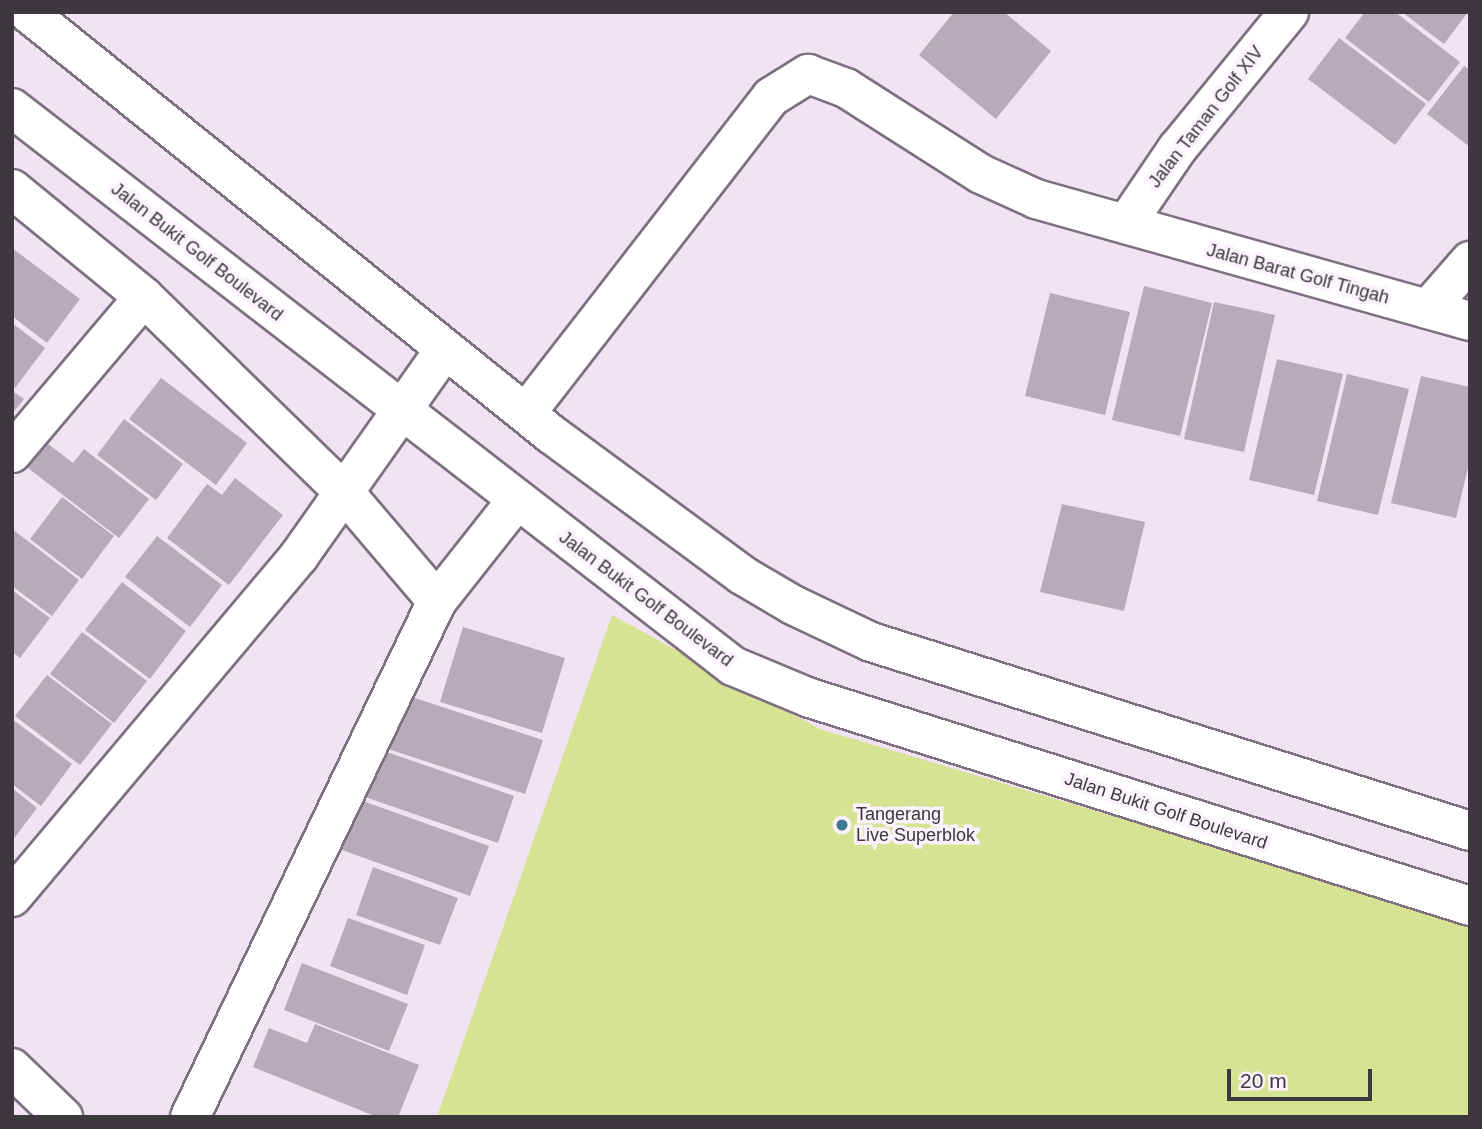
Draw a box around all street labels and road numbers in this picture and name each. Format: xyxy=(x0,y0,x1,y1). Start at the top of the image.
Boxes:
street label: Jalan Taman Golf XIV xyxy=(1144,42,1268,192)
street label: Jalan Bukit Golf Boulevard xyxy=(107,178,287,326)
street label: Jalan Barat Golf Tingah xyxy=(1204,239,1392,309)
street label: Jalan Bukit Golf Boulevard xyxy=(555,527,737,671)
street label: Jalan Bukit Golf Boulevard xyxy=(1062,768,1270,854)

